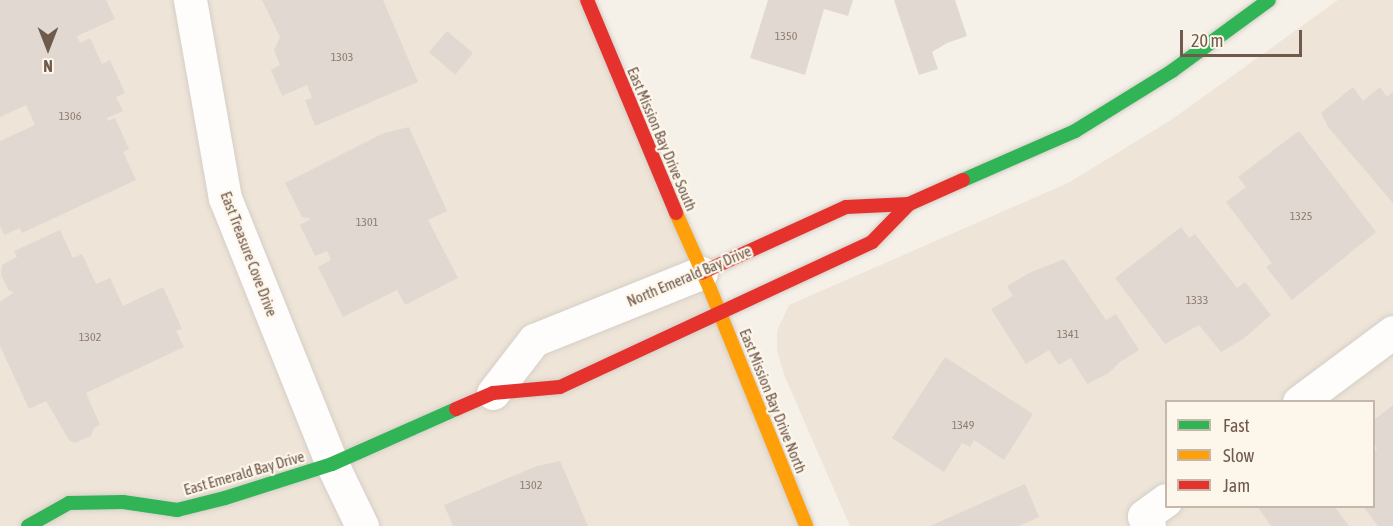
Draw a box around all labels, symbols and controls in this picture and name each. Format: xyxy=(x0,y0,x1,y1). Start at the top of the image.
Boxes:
north arrow xyxy=(18,18,78,78)
scale bar xyxy=(1183,18,1304,56)
house number: 1350 xyxy=(775,30,797,44)
text: 20 m xyxy=(1191,30,1223,51)
house number: 1303 xyxy=(331,51,353,65)
text: N xyxy=(43,57,53,75)
street label: East Mission Bay Drive South xyxy=(624,64,700,214)
house number: 1306 xyxy=(59,110,81,124)
street label: East Treasure Cove Drive xyxy=(217,189,281,319)
house number: 1325 xyxy=(1290,210,1312,224)
house number: 1301 xyxy=(356,216,378,230)
street label: North Emerald Bay Drive xyxy=(624,242,754,310)
house number: 1333 xyxy=(1186,294,1208,308)
street label: East Mission Bay Drive North xyxy=(736,326,810,476)
house number: 1341 xyxy=(1057,328,1079,342)
house number: 1302 xyxy=(79,331,101,345)
legend xyxy=(1165,400,1375,508)
text: Fast xyxy=(1223,415,1250,436)
house number: 1349 xyxy=(952,419,974,433)
text: Slow xyxy=(1223,445,1254,466)
street label: East Emerald Bay Drive xyxy=(182,447,306,499)
text: Jam xyxy=(1223,475,1250,496)
house number: 1302 xyxy=(520,479,542,493)

